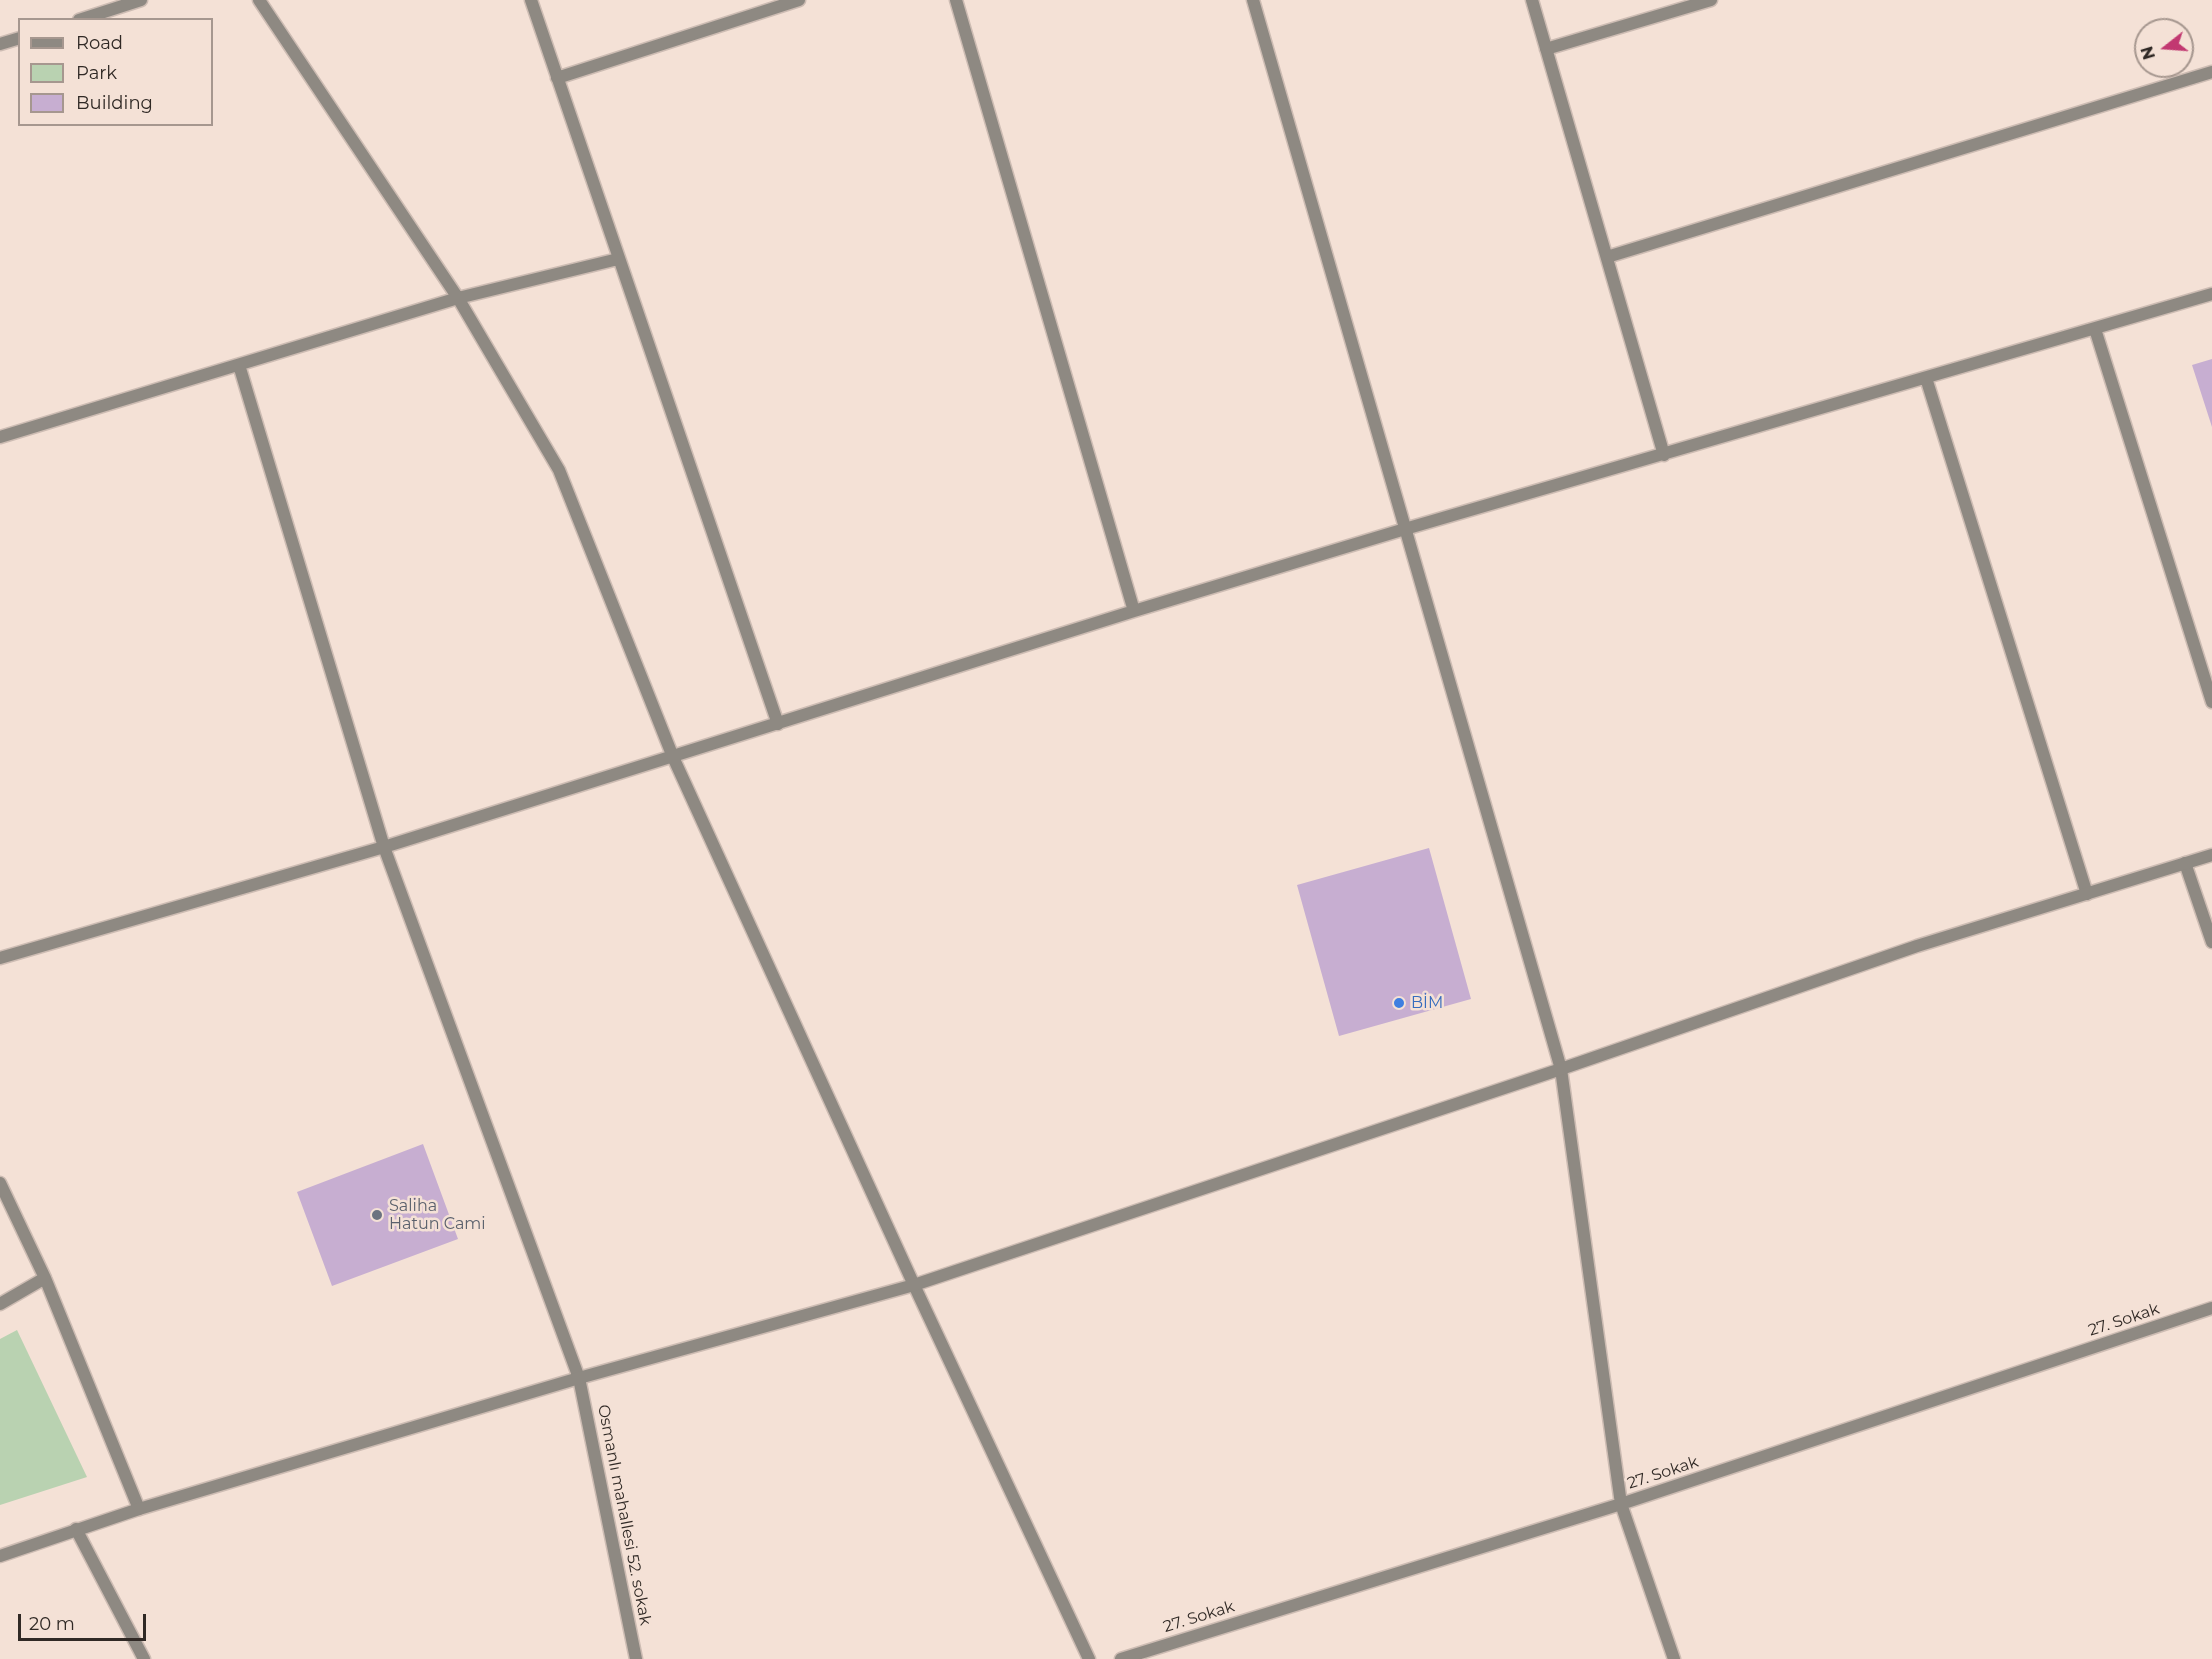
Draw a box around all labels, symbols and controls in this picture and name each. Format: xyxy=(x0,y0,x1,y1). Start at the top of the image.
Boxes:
legend xyxy=(18,18,213,126)
north arrow xyxy=(2134,18,2194,78)
text: Road xyxy=(76,32,123,54)
text: N xyxy=(2137,44,2159,62)
text: Park xyxy=(76,62,117,84)
text: Building xyxy=(76,92,153,114)
place label: BİM xyxy=(1411,993,1443,1013)
marker: BİM xyxy=(1392,996,1406,1010)
place label: Saliha Hatun Cami xyxy=(389,1196,486,1234)
marker: Saliha Hatun Cami xyxy=(370,1208,384,1222)
street label: 27. Sokak xyxy=(2086,1300,2162,1340)
street label: Osmanlı mahallesi 52. sokak xyxy=(593,1403,655,1627)
street label: 27. Sokak xyxy=(1625,1453,1701,1493)
street label: 27. Sokak xyxy=(1161,1597,1237,1637)
scale bar xyxy=(21,1602,148,1640)
text: 20 m xyxy=(29,1613,75,1635)

